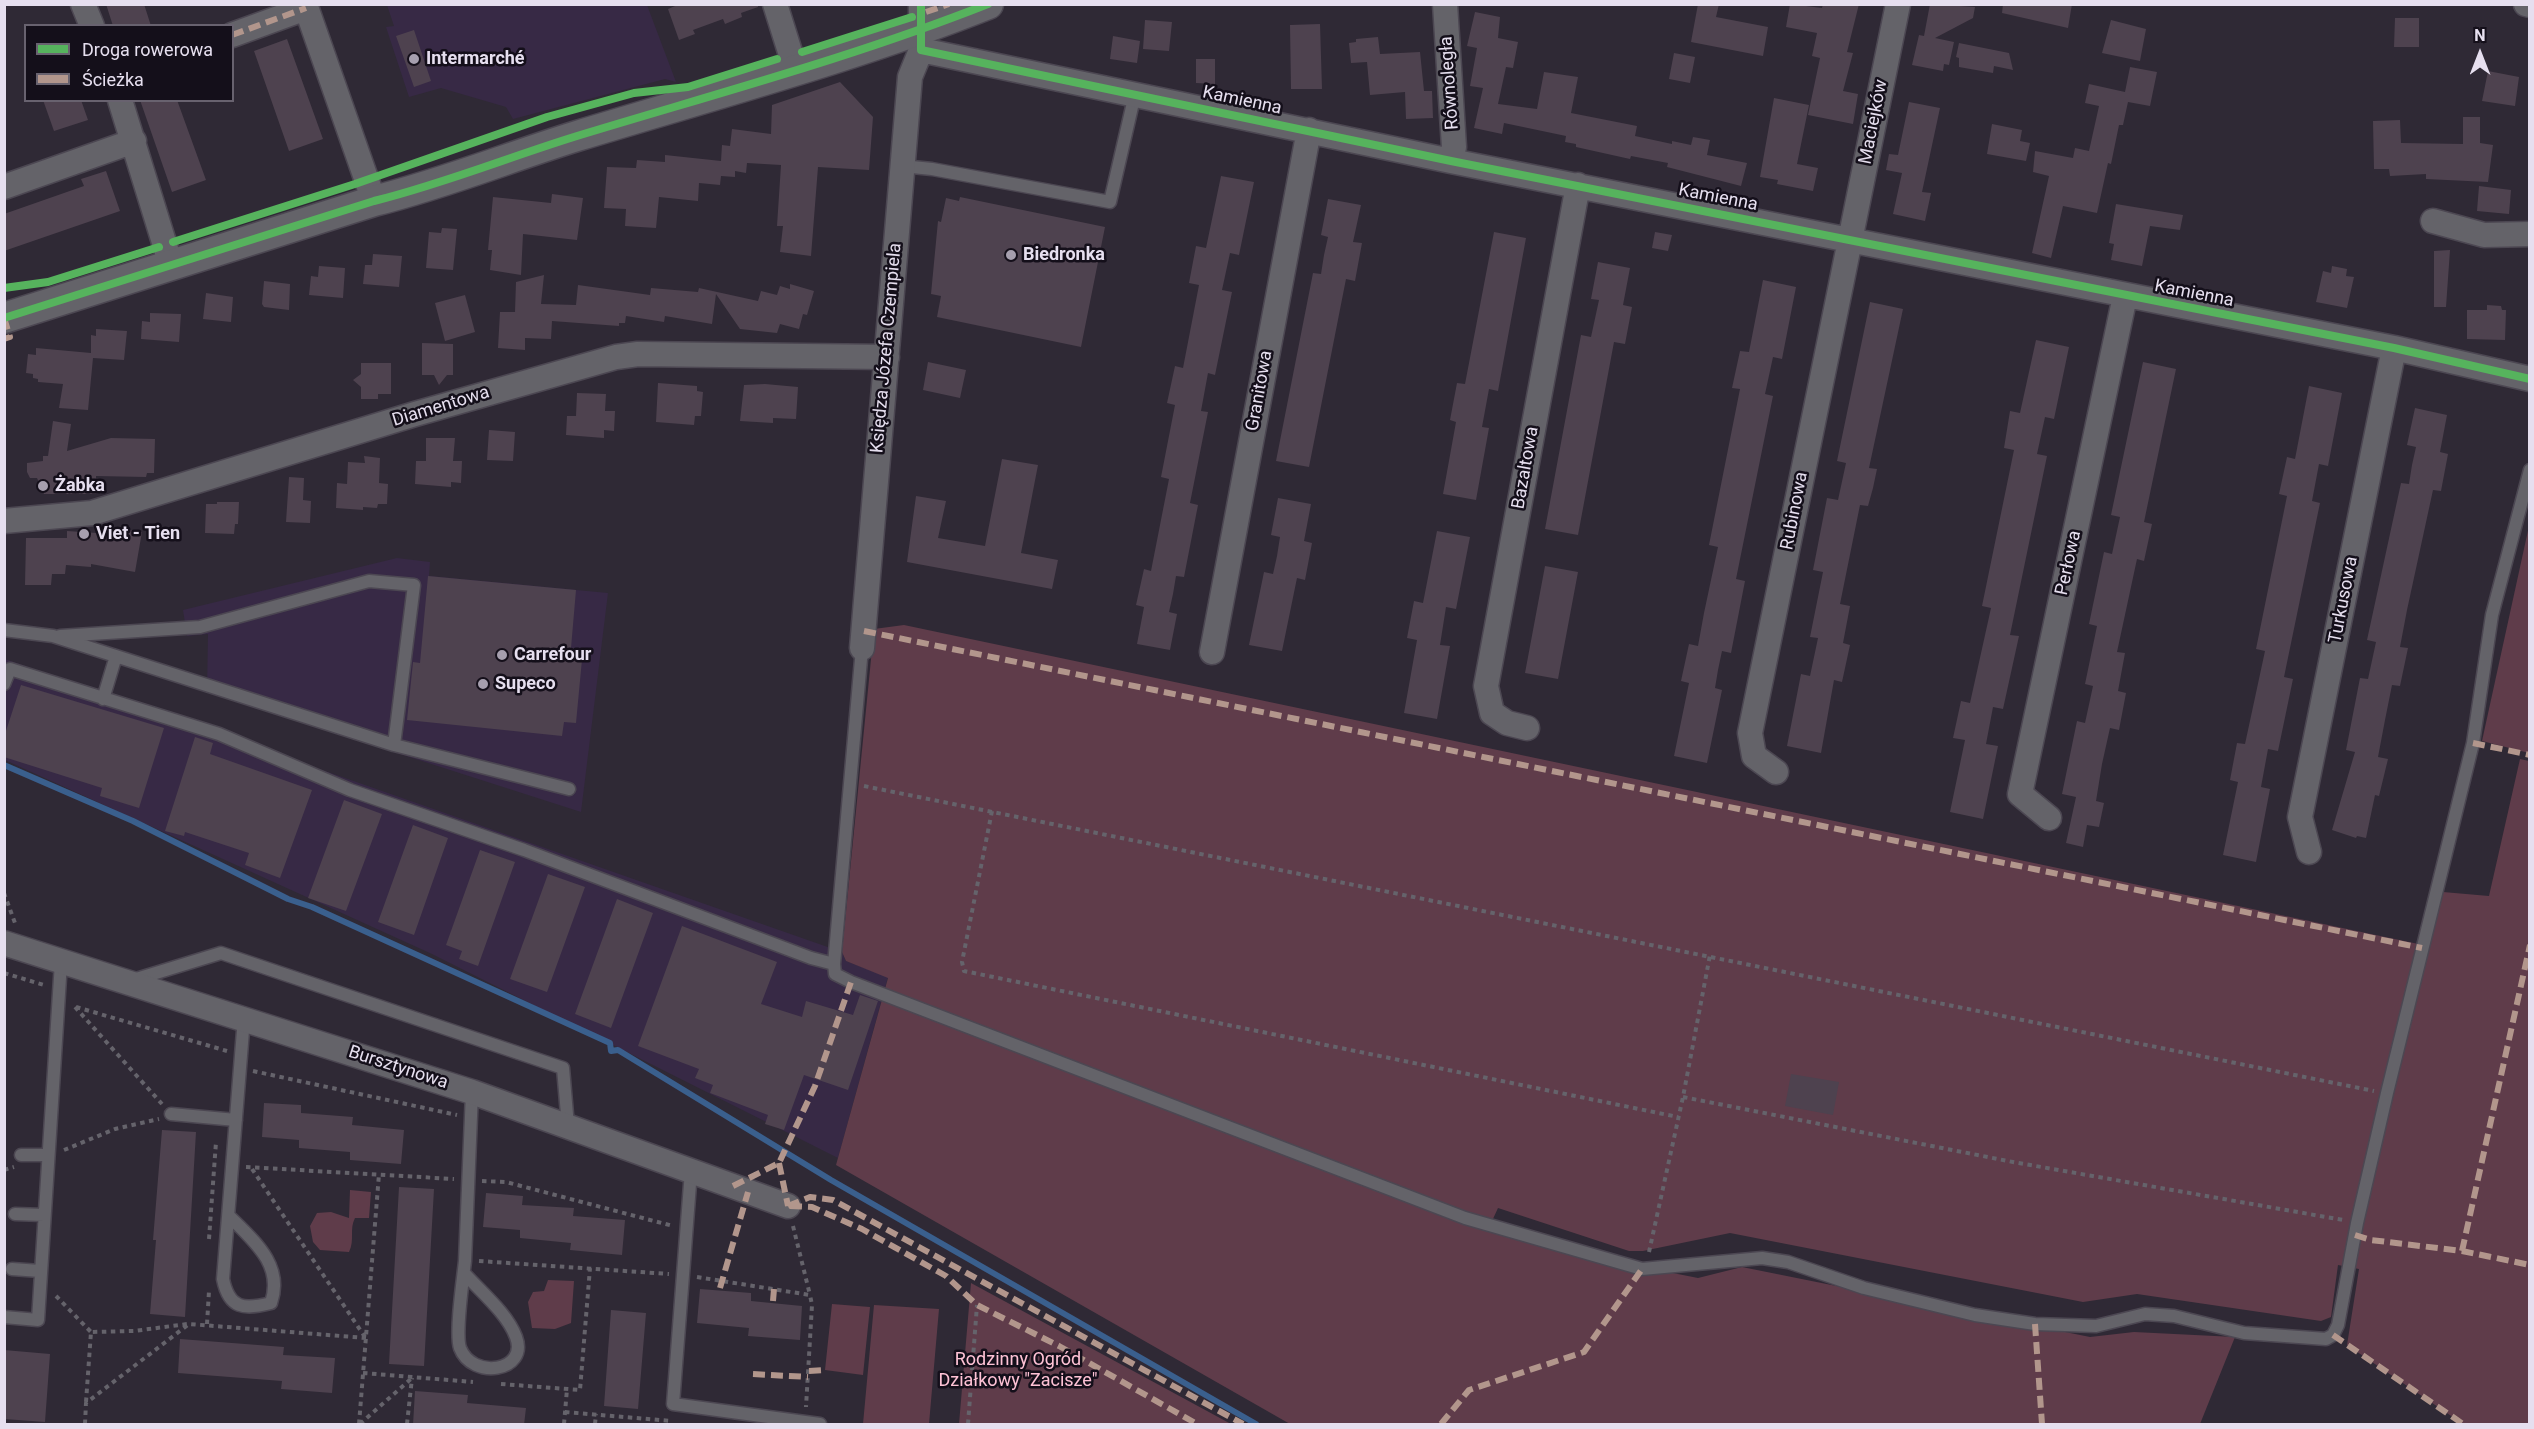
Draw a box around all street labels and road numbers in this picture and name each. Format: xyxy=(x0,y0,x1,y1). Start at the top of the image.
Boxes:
street label: Równoległa xyxy=(1436,35,1464,131)
street label: Maciejków xyxy=(1855,78,1893,166)
street label: Kamienna xyxy=(1200,82,1284,120)
street label: Kamienna xyxy=(1676,180,1760,216)
street label: Księdza Józefa Czempiela xyxy=(867,242,907,454)
street label: Kamienna xyxy=(2152,276,2236,312)
street label: Granitowa xyxy=(1242,349,1278,433)
street label: Diamentowa xyxy=(390,382,492,432)
street label: Bazaltowa xyxy=(1508,425,1544,511)
street label: Rubinowa xyxy=(1777,470,1813,552)
street label: Perłowa xyxy=(2052,529,2086,597)
street label: Turkusowa xyxy=(2325,555,2363,645)
street label: Bursztynowa xyxy=(345,1042,451,1094)

